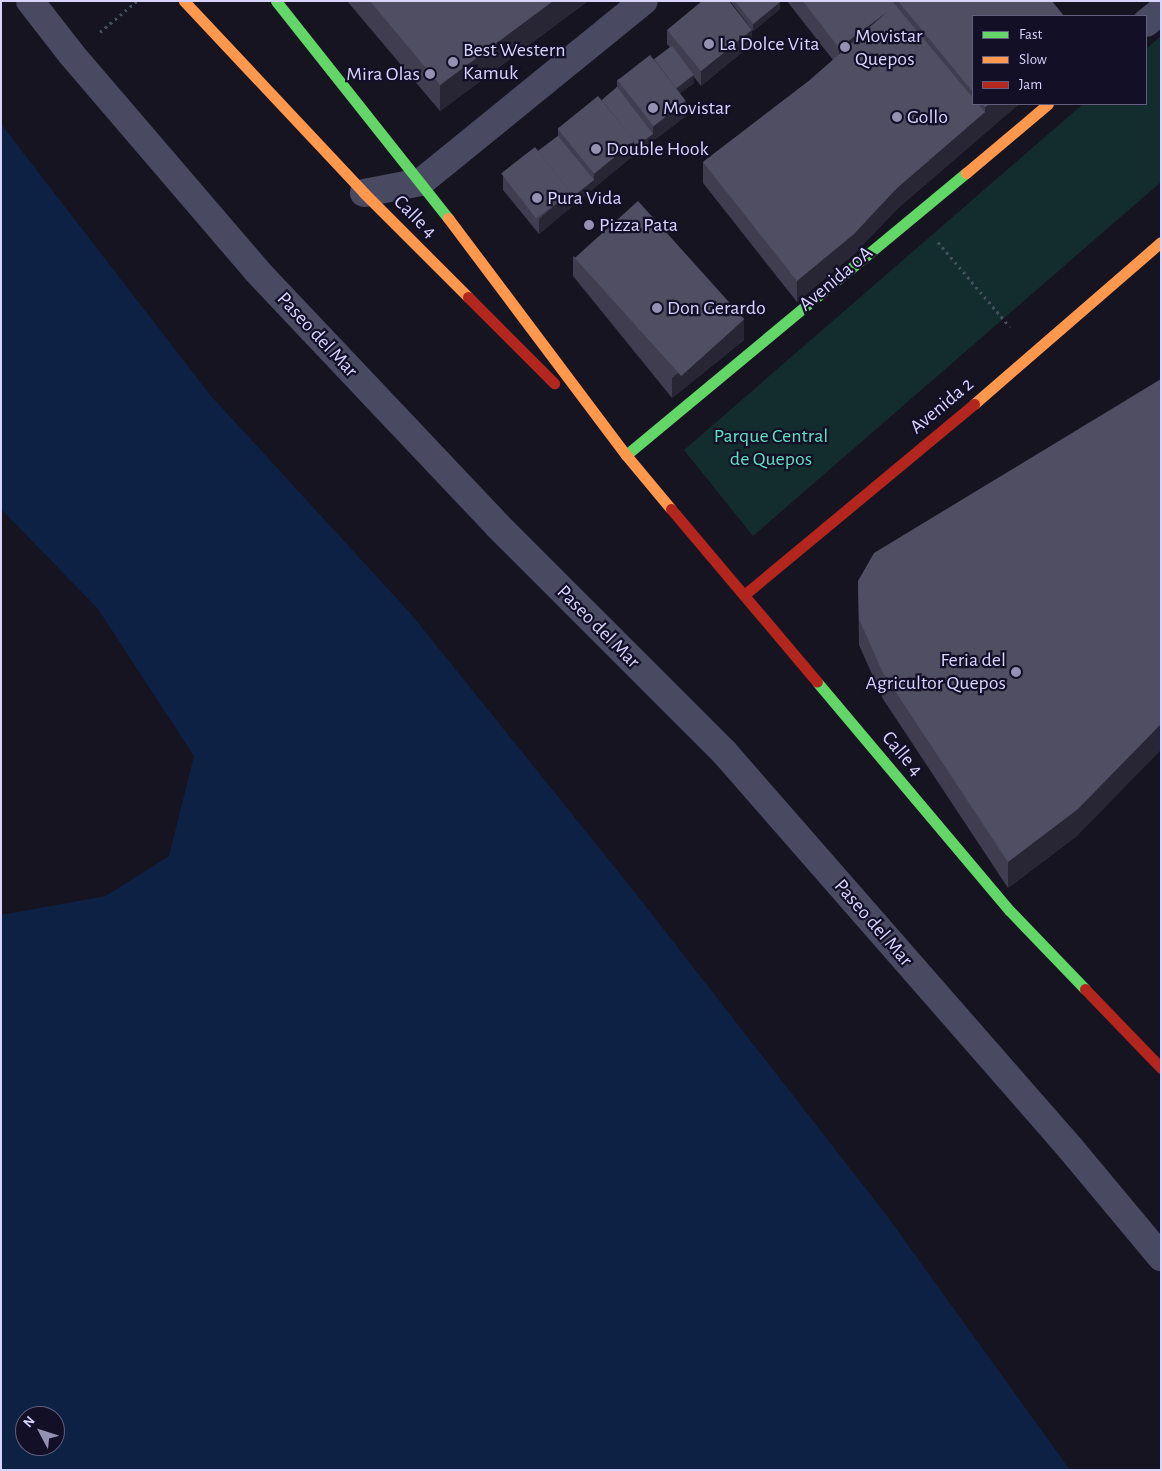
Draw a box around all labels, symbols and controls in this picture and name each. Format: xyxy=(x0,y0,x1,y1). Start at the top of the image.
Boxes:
legend xyxy=(972,15,1147,105)
place label: Movistar Quepos xyxy=(855,24,922,71)
text: Fast xyxy=(1019,27,1042,42)
place label: La Dolce Vita xyxy=(719,32,819,56)
marker: La Dolce Vita xyxy=(703,38,715,50)
place label: Best Western Kamuk xyxy=(463,39,566,86)
marker: Movistar Quepos xyxy=(839,41,851,53)
text: Slow xyxy=(1019,52,1047,67)
marker: Best Western Kamuk xyxy=(447,56,459,68)
place label: Mira Olas xyxy=(346,62,420,86)
marker: Mira Olas xyxy=(424,68,436,80)
text: Jam xyxy=(1019,77,1042,92)
place label: Movistar xyxy=(663,96,730,120)
marker: Movistar xyxy=(647,102,659,114)
place label: Gollo xyxy=(907,105,948,129)
marker: Gollo xyxy=(891,111,903,123)
place label: Double Hook xyxy=(606,137,709,161)
marker: Double Hook xyxy=(590,143,602,155)
place label: Pura Vida xyxy=(547,186,622,210)
street label: Calle 4 xyxy=(388,190,442,244)
marker: Pura Vida xyxy=(531,192,543,204)
place label: Pizza Pata xyxy=(599,213,678,237)
marker: Pizza Pata xyxy=(583,219,595,231)
street label: Avenida 0A xyxy=(794,241,878,317)
street label: Paseo del Mar xyxy=(271,287,363,383)
place label: Don Gerardo xyxy=(667,296,766,320)
marker: Don Gerardo xyxy=(651,302,663,314)
street label: Avenida 2 xyxy=(905,372,979,440)
park label: Parque Central de Quepos xyxy=(714,424,828,471)
street label: Paseo del Mar xyxy=(551,580,645,674)
place label: Feria del Agricultor Quepos xyxy=(866,648,1006,695)
marker: Feria del Agricultor Quepos xyxy=(1010,666,1022,678)
street label: Calle 4 xyxy=(876,726,928,782)
street label: Paseo del Mar xyxy=(829,874,917,972)
north arrow xyxy=(15,1406,65,1456)
text: N xyxy=(21,1414,38,1430)

